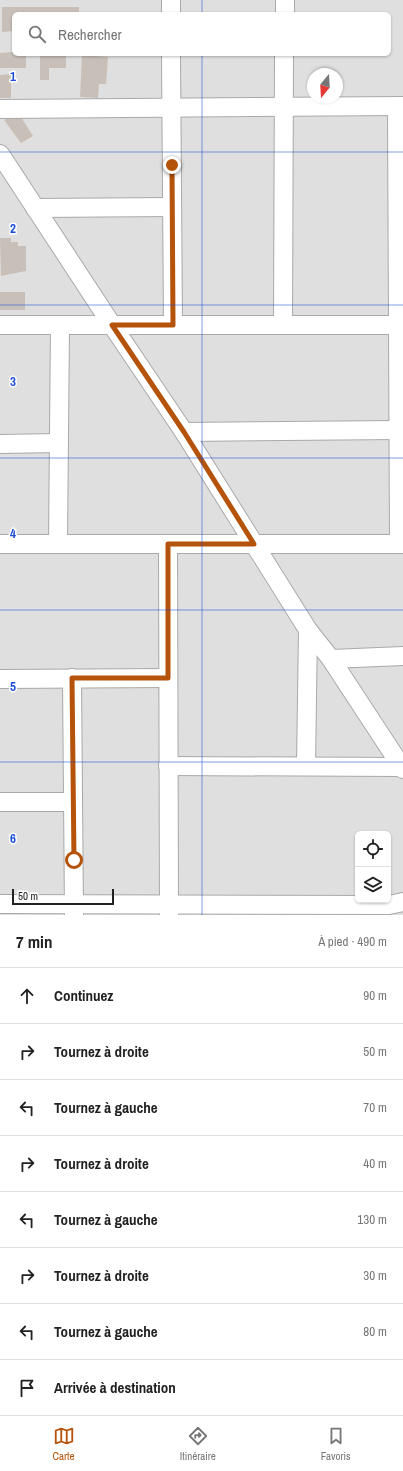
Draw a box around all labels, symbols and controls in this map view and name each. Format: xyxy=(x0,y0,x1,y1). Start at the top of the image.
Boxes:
search box xyxy=(12,12,391,56)
icon: search xyxy=(26,23,48,45)
text: Rechercher xyxy=(58,24,122,45)
text: 1 xyxy=(10,68,16,85)
north arrow xyxy=(307,68,343,104)
route end xyxy=(163,156,181,174)
text: 2 xyxy=(10,220,16,237)
text: 3 xyxy=(10,373,16,390)
text: 4 xyxy=(10,525,16,542)
text: 5 xyxy=(10,678,16,695)
text: 6 xyxy=(10,830,16,847)
map controls xyxy=(355,831,391,903)
button: locate xyxy=(355,831,391,867)
route start xyxy=(65,851,83,869)
button: layers xyxy=(355,867,391,903)
scale bar xyxy=(12,887,114,906)
text: 50 m xyxy=(18,889,38,903)
text: 7 min xyxy=(16,930,52,953)
text: À pied · 490 m xyxy=(318,933,387,950)
icon: ahead xyxy=(16,985,38,1007)
text: Continuez xyxy=(54,985,113,1006)
text: 90 m xyxy=(363,987,387,1004)
icon: right xyxy=(16,1041,38,1063)
text: Tournez à droite xyxy=(54,1041,149,1062)
text: 50 m xyxy=(363,1043,387,1060)
icon: left xyxy=(16,1097,38,1119)
text: Tournez à gauche xyxy=(54,1097,158,1118)
text: 70 m xyxy=(363,1099,387,1116)
icon: right xyxy=(16,1153,38,1175)
text: Tournez à droite xyxy=(54,1153,149,1174)
text: 40 m xyxy=(363,1155,387,1172)
icon: left xyxy=(16,1209,38,1231)
text: Tournez à gauche xyxy=(54,1209,158,1230)
text: 130 m xyxy=(357,1211,387,1228)
icon: right xyxy=(16,1265,38,1287)
text: Tournez à droite xyxy=(54,1265,149,1286)
text: 30 m xyxy=(363,1267,387,1284)
icon: left xyxy=(16,1321,38,1343)
text: Tournez à gauche xyxy=(54,1321,158,1342)
text: 80 m xyxy=(363,1323,387,1340)
icon: arrive xyxy=(16,1377,38,1399)
text: Arrivée à destination xyxy=(54,1377,176,1398)
tab: Carte xyxy=(53,1425,75,1463)
tab: Itinéraire xyxy=(180,1425,216,1463)
tab: Favoris xyxy=(321,1425,350,1463)

